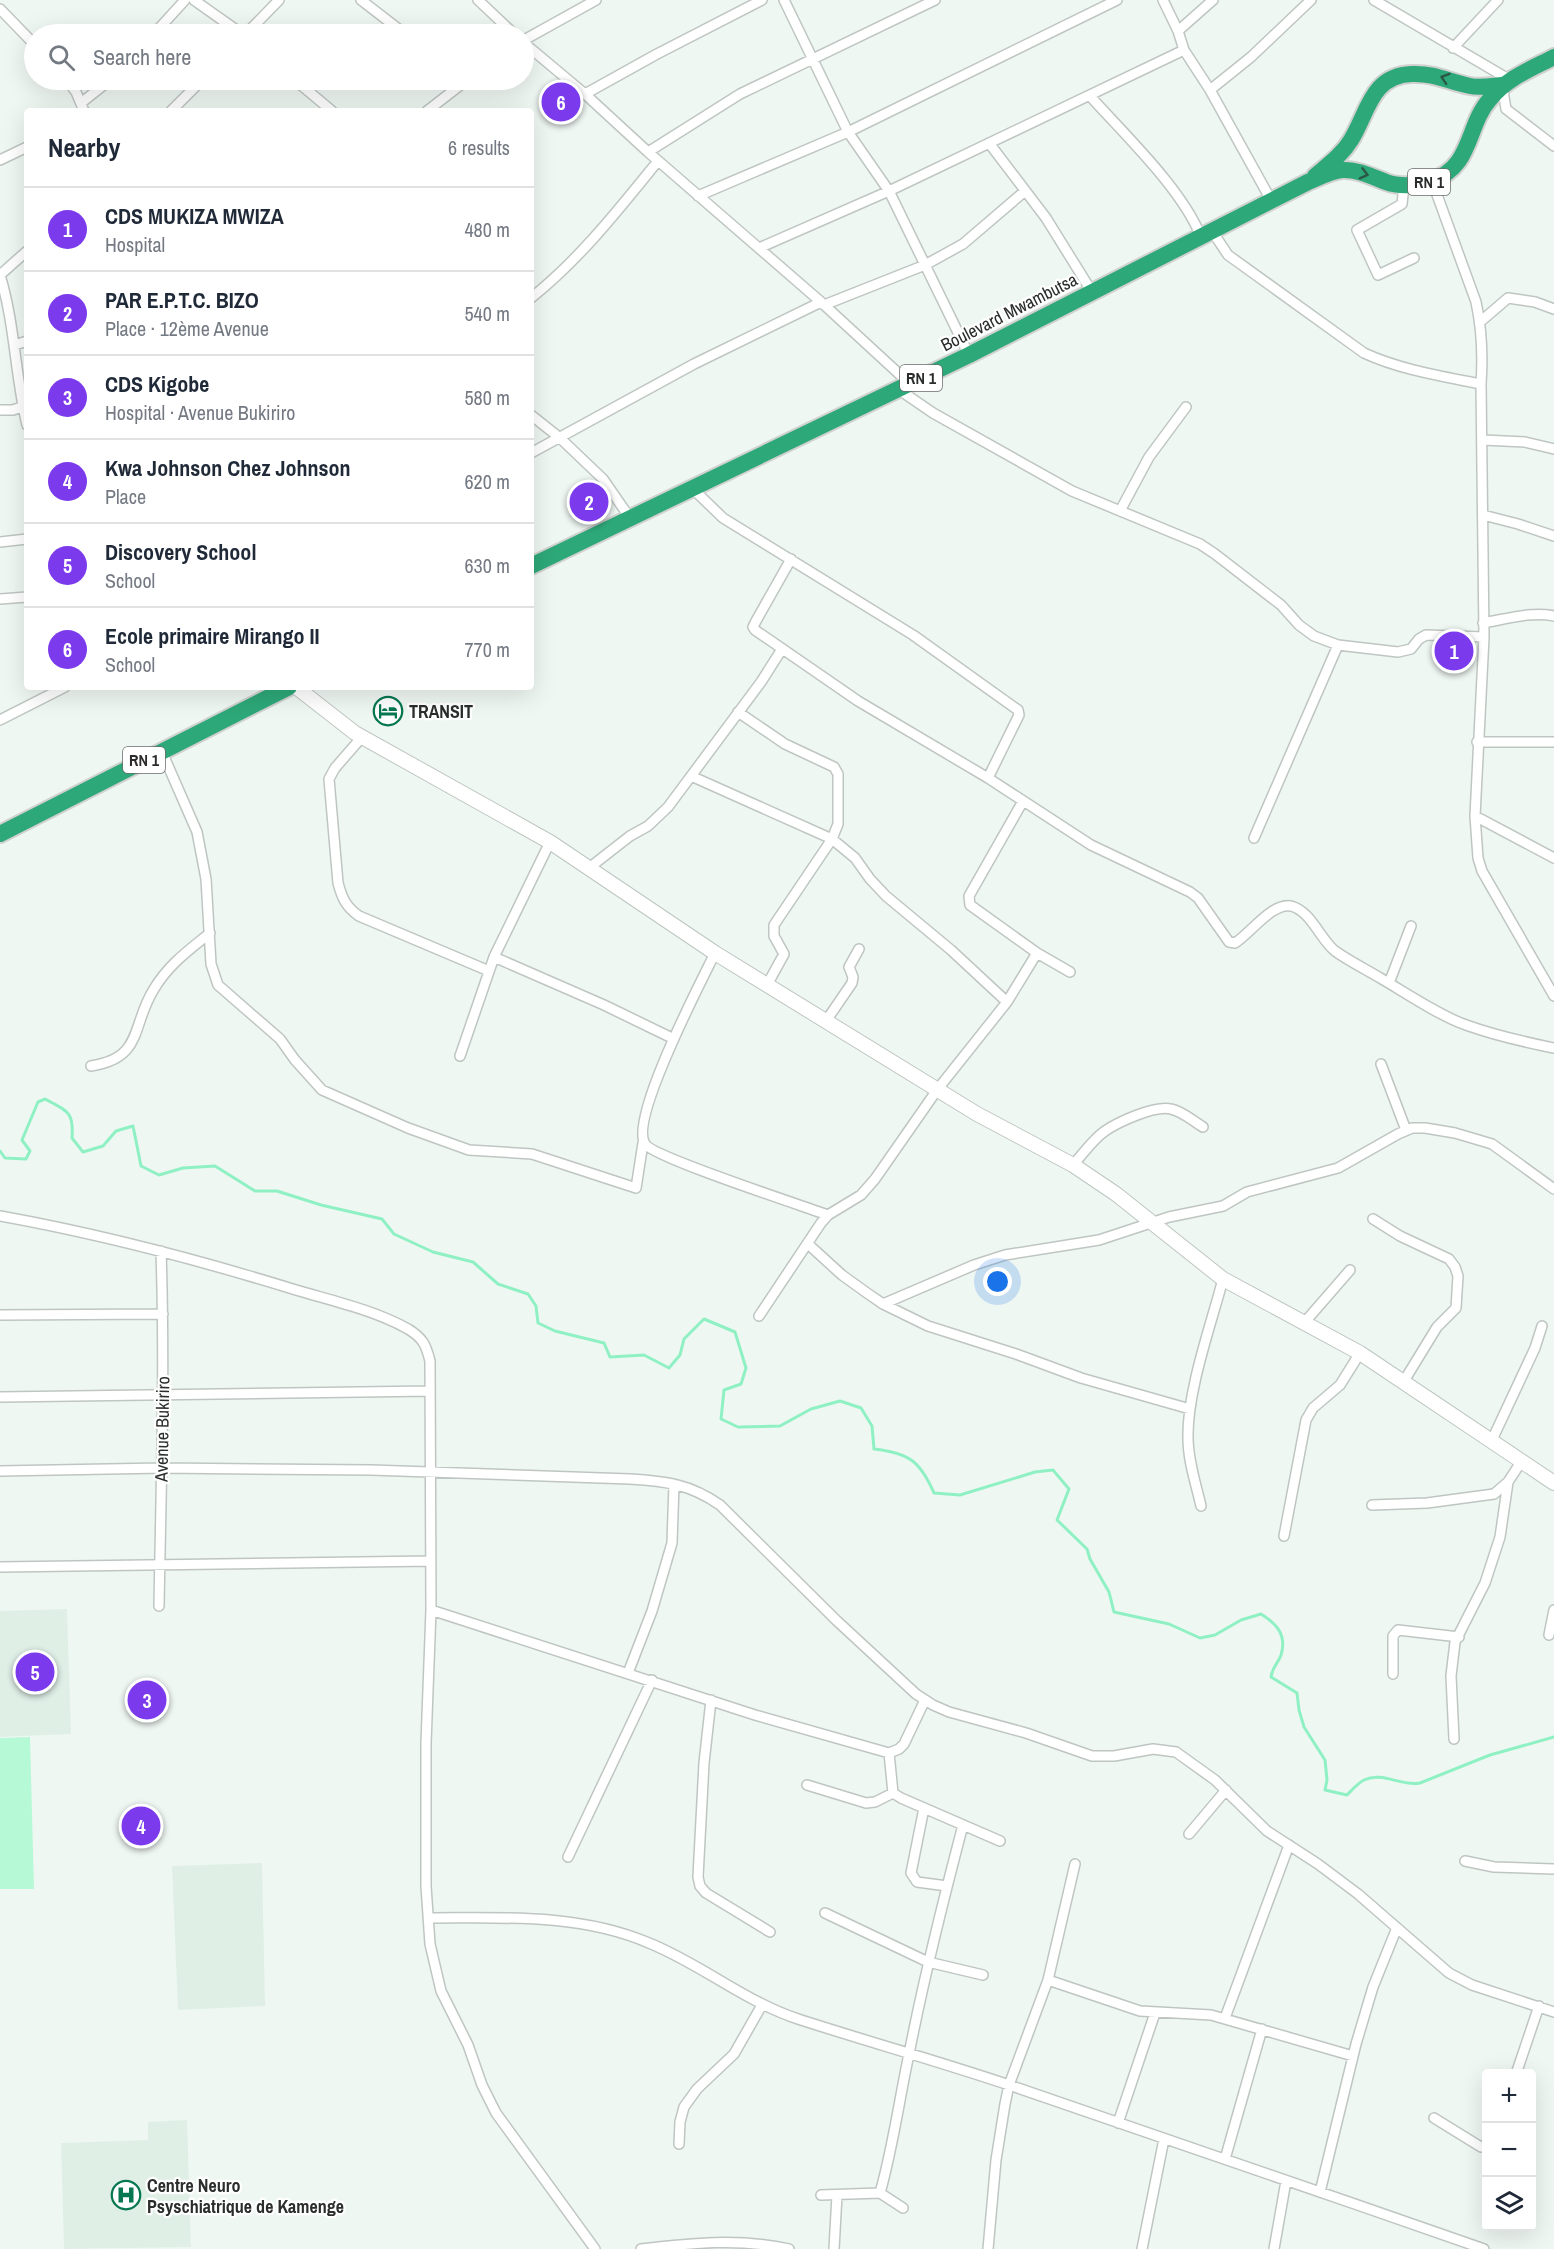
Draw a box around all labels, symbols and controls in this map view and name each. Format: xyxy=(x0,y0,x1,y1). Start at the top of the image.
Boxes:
search box xyxy=(24,24,534,90)
icon: search xyxy=(45,41,78,74)
text: Search here xyxy=(93,42,191,72)
one-way arrow xyxy=(1440,73,1451,85)
pin: 6 xyxy=(542,80,580,124)
text: Nearby xyxy=(48,130,120,165)
text: 6 results xyxy=(448,134,510,161)
one-way arrow xyxy=(1359,167,1369,180)
road number: RN 1 xyxy=(1408,169,1450,195)
text: CDS MUKIZA MWIZA xyxy=(105,201,284,231)
text: 1 xyxy=(63,216,72,243)
text: 480 m xyxy=(464,216,510,243)
text: Hospital xyxy=(105,231,165,258)
street label: Boulevard Mwambutsa xyxy=(936,267,1082,357)
text: PAR E.P.T.C. BIZO xyxy=(105,285,259,315)
text: 2 xyxy=(63,300,72,327)
text: 540 m xyxy=(464,300,510,327)
text: Place · 12ème Avenue xyxy=(105,315,269,342)
road number: RN 1 xyxy=(900,365,942,391)
text: CDS Kigobe xyxy=(105,369,209,399)
text: 3 xyxy=(63,384,72,411)
text: 580 m xyxy=(464,384,510,411)
text: Hospital · Avenue Bukiriro xyxy=(105,399,295,426)
text: Kwa Johnson Chez Johnson xyxy=(105,453,351,483)
text: 4 xyxy=(63,468,72,495)
text: 620 m xyxy=(464,468,510,495)
pin: 2 xyxy=(570,480,608,524)
text: Place xyxy=(105,483,146,510)
text: Discovery School xyxy=(105,537,256,567)
text: 5 xyxy=(63,552,72,579)
text: 630 m xyxy=(464,552,510,579)
text: School xyxy=(105,567,155,594)
text: Ecole primaire Mirango II xyxy=(105,621,320,651)
pin: 1 xyxy=(1434,628,1474,674)
text: 6 xyxy=(63,636,72,663)
text: 770 m xyxy=(464,636,510,663)
text: School xyxy=(105,651,155,678)
hotel icon: TRANSIT xyxy=(372,695,404,727)
place label: TRANSIT xyxy=(409,699,473,724)
road number: RN 1 xyxy=(123,747,165,773)
your location xyxy=(983,1267,1012,1296)
street label: Avenue Bukiriro xyxy=(149,1376,175,1483)
pin: 5 xyxy=(15,1650,54,1694)
pin: 3 xyxy=(128,1678,166,1722)
pin: 4 xyxy=(122,1804,160,1848)
map controls xyxy=(1482,2069,1536,2231)
button: + xyxy=(1482,2069,1536,2123)
button: − xyxy=(1482,2123,1536,2177)
place label: Centre Neuro Psyschiatrique de Kamenge xyxy=(147,2173,344,2219)
button: layers xyxy=(1482,2177,1536,2231)
hospital icon: Centre Neuro Psyschiatrique de Kamenge xyxy=(110,2179,142,2211)

